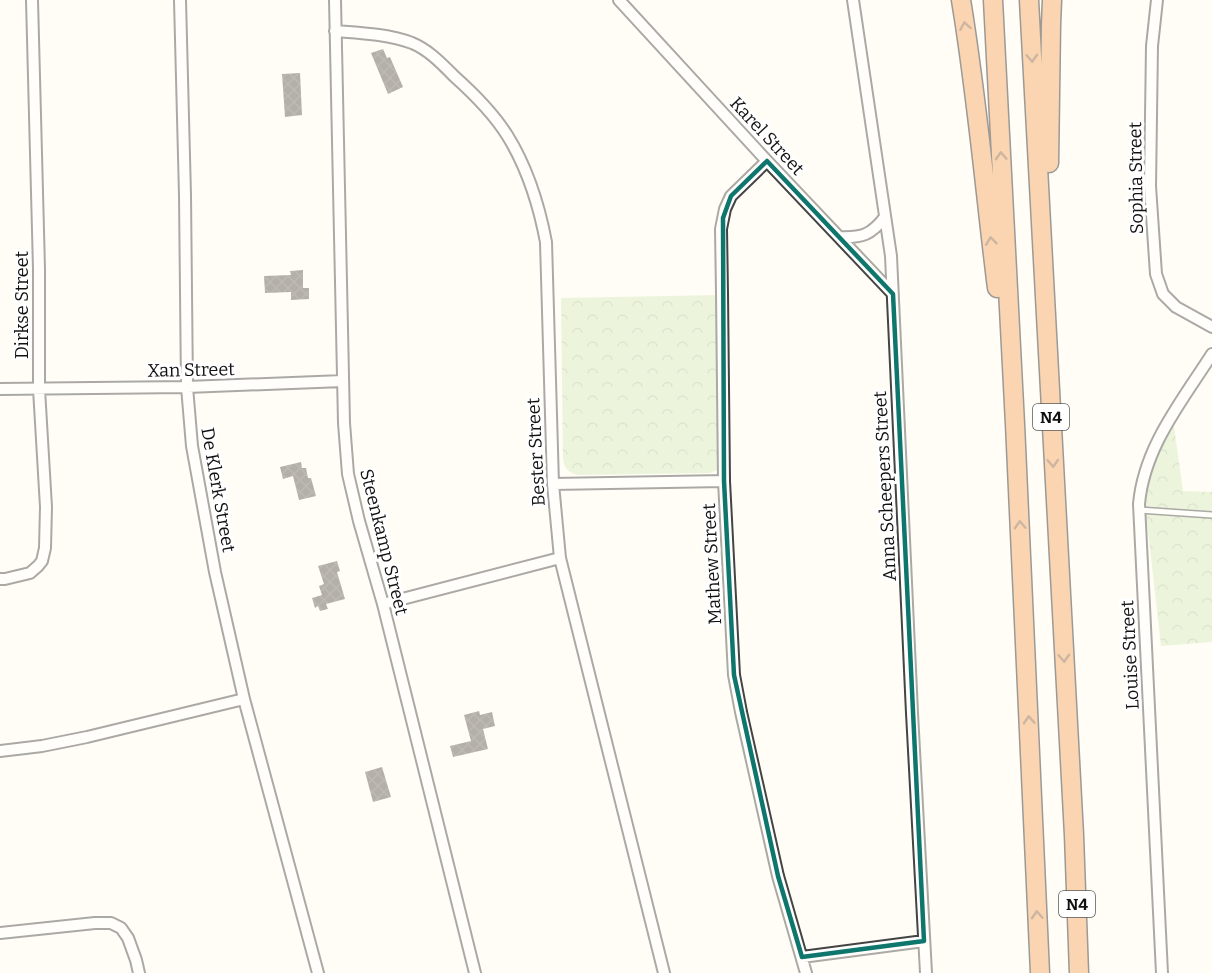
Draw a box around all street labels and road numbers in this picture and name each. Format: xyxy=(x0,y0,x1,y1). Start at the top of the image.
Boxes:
street label: Karel Street xyxy=(725,92,809,180)
street label: Sophia Street xyxy=(1124,121,1148,234)
street label: Dirkse Street xyxy=(11,250,33,359)
street label: Xan Street xyxy=(147,358,235,382)
street label: Anna Scheepers Street xyxy=(869,390,901,582)
street label: Bester Street xyxy=(522,397,550,507)
road number: N4 xyxy=(1033,404,1069,430)
street label: De Klerk Street xyxy=(196,426,240,555)
street label: Steenkamp Street xyxy=(355,467,413,618)
street label: Mathew Street xyxy=(698,502,726,625)
street label: Louise Street xyxy=(1116,599,1144,710)
road number: N4 xyxy=(1059,891,1095,917)

